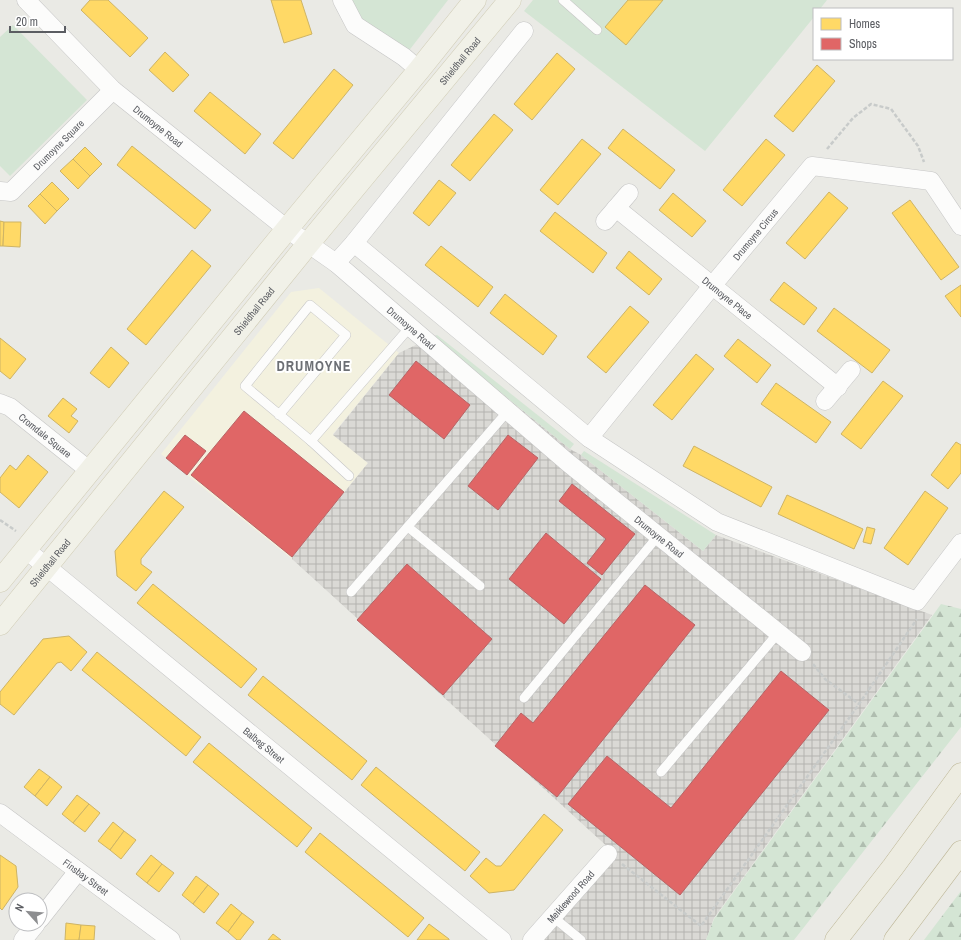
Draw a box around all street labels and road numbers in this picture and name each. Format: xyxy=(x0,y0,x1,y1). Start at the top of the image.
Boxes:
street label: Shieldhall Road xyxy=(436,34,483,87)
street label: Drumoyne Road xyxy=(131,102,186,150)
street label: Drumoyne Square xyxy=(30,116,87,173)
street label: Drumoyne Circus xyxy=(730,205,781,263)
street label: Drumoyne Place xyxy=(700,274,755,322)
street label: Shieldhall Road xyxy=(230,284,277,338)
street label: Drumoyne Road xyxy=(384,304,438,352)
street label: Cromdale Square xyxy=(16,410,75,461)
street label: Drumoyne Road xyxy=(632,513,687,560)
street label: Shieldhall Road xyxy=(26,536,73,589)
street label: Balbeg Street xyxy=(241,724,288,766)
street label: Finsbay Street xyxy=(61,856,112,898)
street label: Meiklewood Road xyxy=(544,868,597,925)

